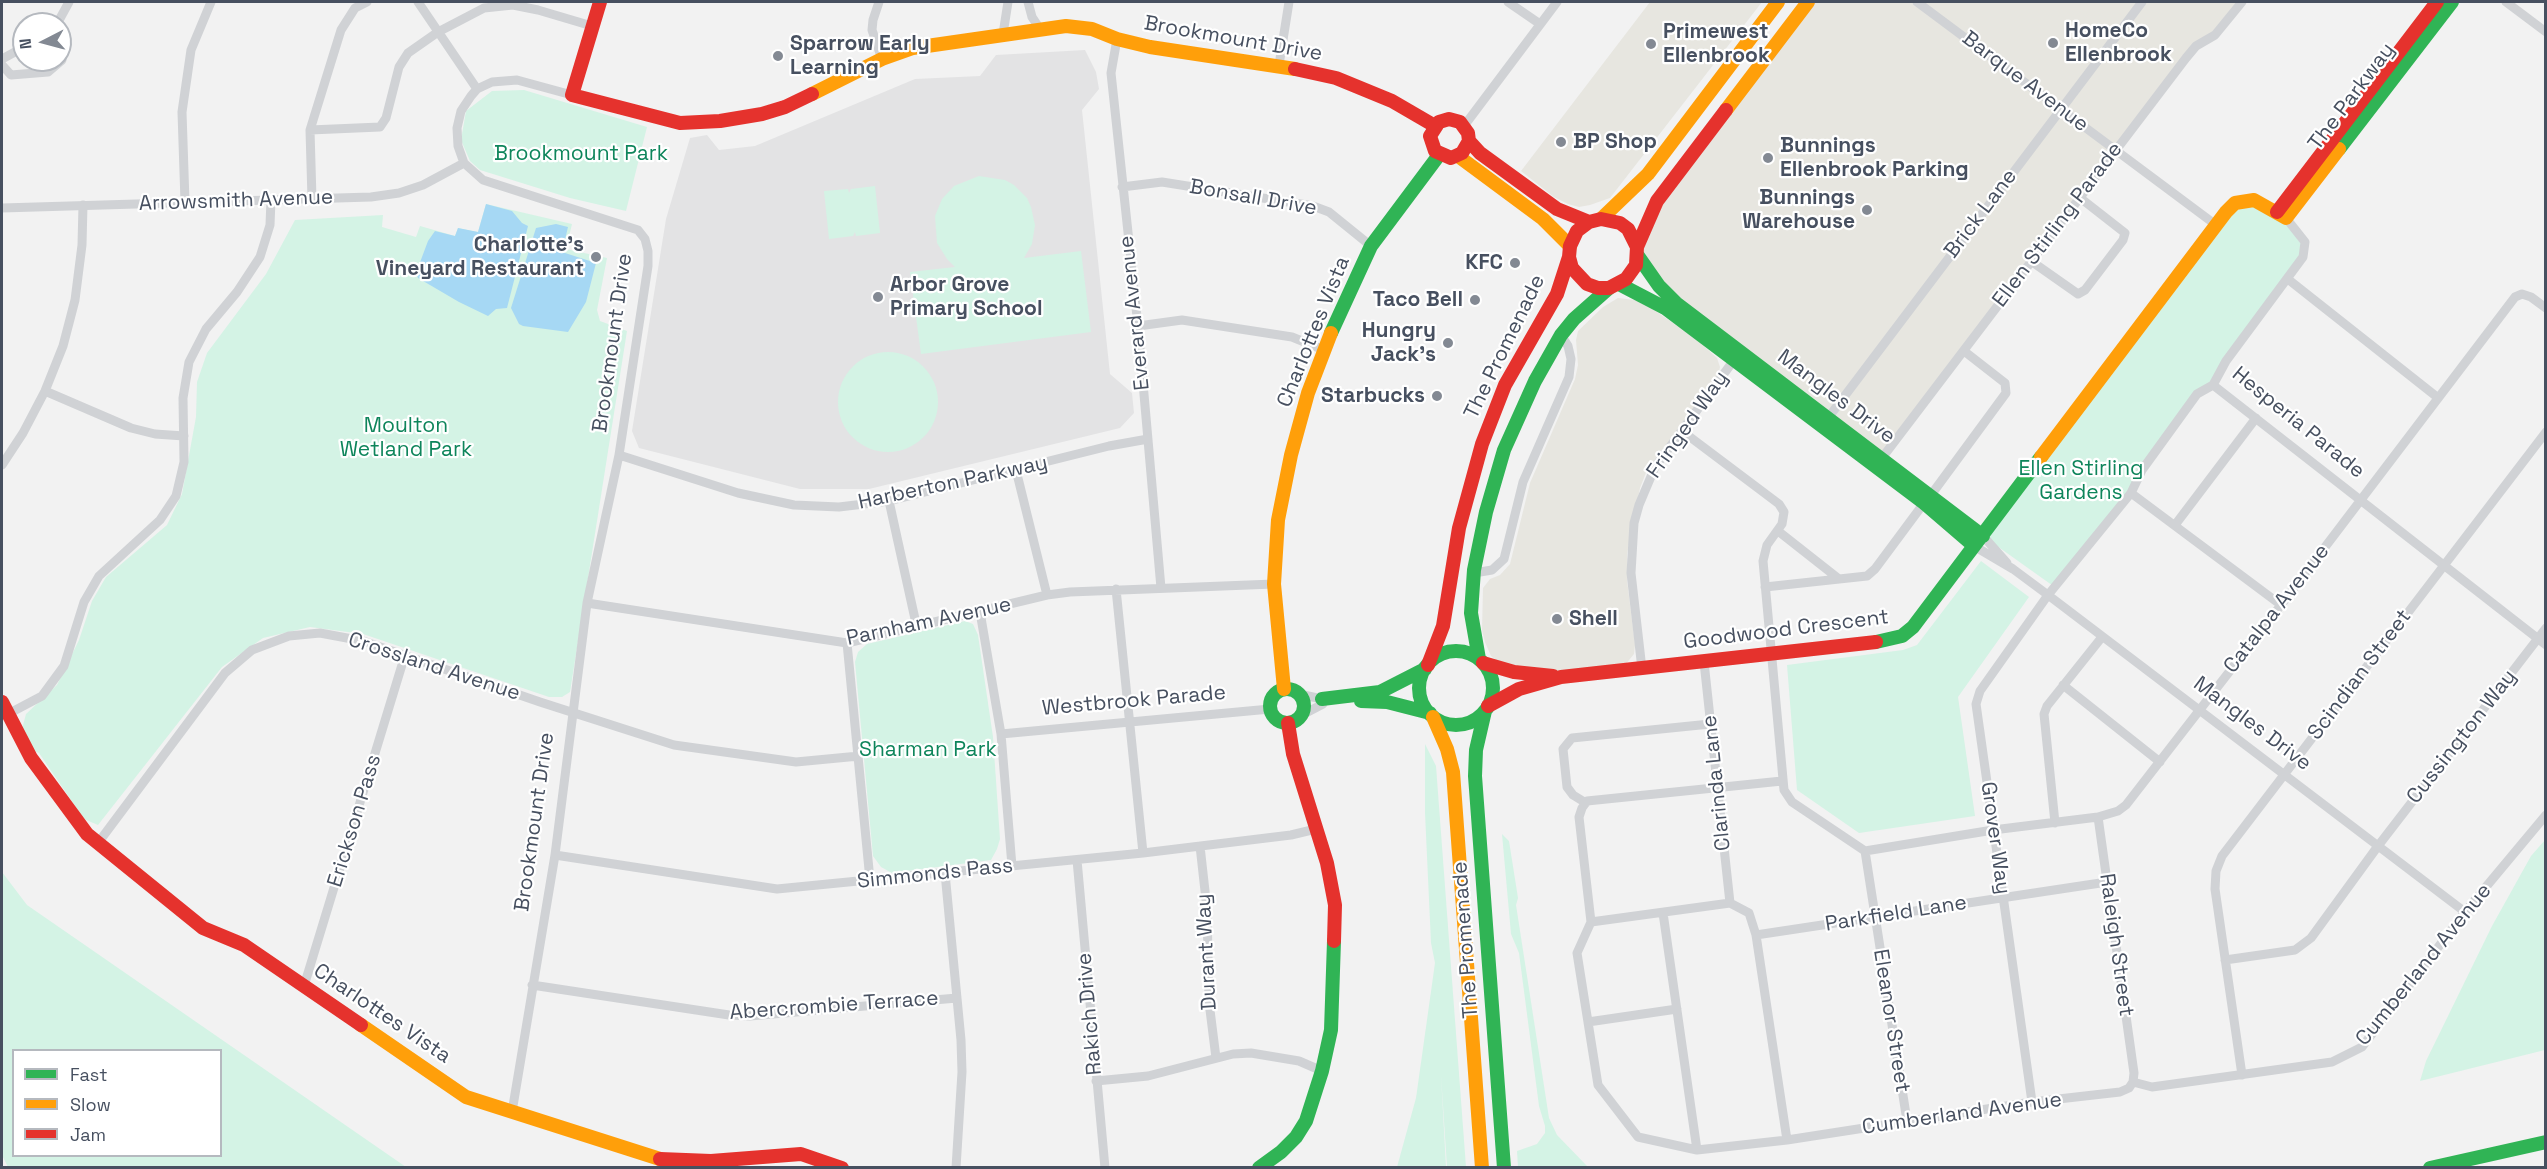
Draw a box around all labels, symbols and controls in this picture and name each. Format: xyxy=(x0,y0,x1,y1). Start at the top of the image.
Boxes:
street label: Brookmount Drive xyxy=(1142,11,1324,67)
north arrow xyxy=(12,12,72,72)
place label: HomeCo Ellenbrook xyxy=(2065,18,2172,68)
place label: Primewest Ellenbrook xyxy=(1663,19,1770,69)
street label: Barque Avenue xyxy=(1957,26,2093,138)
place label: Sparrow Early Learning xyxy=(790,31,930,81)
marker: HomeCo Ellenbrook xyxy=(2046,36,2060,50)
text: N xyxy=(15,37,37,50)
marker: Primewest Ellenbrook xyxy=(1644,37,1658,51)
street label: The Parkway xyxy=(2303,38,2401,156)
marker: Sparrow Early Learning xyxy=(771,49,785,63)
place label: BP Shop xyxy=(1573,129,1657,155)
place label: Bunnings Ellenbrook Parking xyxy=(1780,133,1969,183)
marker: BP Shop xyxy=(1554,135,1568,149)
street label: Ellen Stirling Parade xyxy=(1988,137,2128,313)
park label: Brookmount Park xyxy=(494,141,668,167)
marker: Bunnings Ellenbrook Parking xyxy=(1761,151,1775,165)
street label: Brick Lane xyxy=(1939,164,2023,264)
street label: Bonsall Drive xyxy=(1187,174,1319,222)
street label: Arrowsmith Avenue xyxy=(138,185,334,217)
place label: Bunnings Warehouse xyxy=(1742,185,1855,235)
marker: Bunnings Warehouse xyxy=(1860,203,1874,217)
place label: Charlotte's Vineyard Restaurant xyxy=(376,232,584,282)
street label: Everard Avenue xyxy=(1114,234,1156,392)
marker: Charlotte's Vineyard Restaurant xyxy=(589,250,603,264)
place label: KFC xyxy=(1465,250,1503,276)
street label: Brookmount Drive xyxy=(588,252,638,434)
street label: Charlottes Vista xyxy=(1272,253,1356,411)
marker: KFC xyxy=(1508,256,1522,270)
street label: The Promenade xyxy=(1459,271,1551,423)
place label: Arbor Grove Primary School xyxy=(890,272,1043,322)
place label: Taco Bell xyxy=(1373,287,1463,313)
marker: Arbor Grove Primary School xyxy=(871,290,885,304)
marker: Taco Bell xyxy=(1468,293,1482,307)
place label: Hungry Jack's xyxy=(1362,318,1436,368)
marker: Hungry Jack's xyxy=(1441,336,1455,350)
street label: Mangles Drive xyxy=(1772,345,1900,449)
street label: Hesperia Parade xyxy=(2227,362,2369,484)
street label: Fringed Way xyxy=(1642,367,1734,483)
place label: Starbucks xyxy=(1321,383,1425,409)
marker: Starbucks xyxy=(1430,389,1444,403)
park label: Moulton Wetland Park xyxy=(340,413,472,463)
street label: Harberton Parkway xyxy=(856,451,1050,515)
park label: Ellen Stirling Gardens xyxy=(2018,456,2144,506)
street label: Catalpa Avenue xyxy=(2219,539,2335,679)
street label: Parnham Avenue xyxy=(844,592,1014,652)
street label: Goodwood Crescent xyxy=(1682,605,1890,655)
street label: Scindian Street xyxy=(2303,605,2417,745)
place label: Shell xyxy=(1569,606,1618,632)
marker: Shell xyxy=(1550,612,1564,626)
street label: Crossland Avenue xyxy=(345,627,523,707)
street label: Cussington Way xyxy=(2402,665,2522,809)
street label: Mangles Drive xyxy=(2188,672,2316,776)
street label: Westbrook Parade xyxy=(1041,680,1227,722)
street label: Clarinda Lane xyxy=(1697,714,1737,852)
street label: Brookmount Drive xyxy=(510,731,560,913)
park label: Sharman Park xyxy=(859,737,997,763)
street label: Erickson Pass xyxy=(323,752,387,890)
street label: Grover Way xyxy=(1975,780,2015,896)
street label: Simmonds Pass xyxy=(856,853,1014,895)
street label: The Promenade xyxy=(1448,861,1484,1019)
street label: Raleigh Street xyxy=(2094,872,2138,1018)
street label: Cumberland Avenue xyxy=(2351,879,2497,1051)
street label: Parkfield Lane xyxy=(1823,890,1969,938)
street label: Durant Way xyxy=(1191,893,1223,1011)
street label: Eleanor Street xyxy=(1867,948,1915,1094)
street label: Rakich Drive xyxy=(1072,952,1108,1076)
street label: Charlottes Vista xyxy=(308,959,456,1069)
street label: Abercrombie Terrace xyxy=(729,986,939,1026)
legend xyxy=(12,1049,222,1157)
text: Fast xyxy=(70,1063,107,1086)
street label: Cumberland Avenue xyxy=(1861,1088,2063,1140)
text: Slow xyxy=(70,1093,111,1116)
text: Jam xyxy=(70,1123,106,1146)

